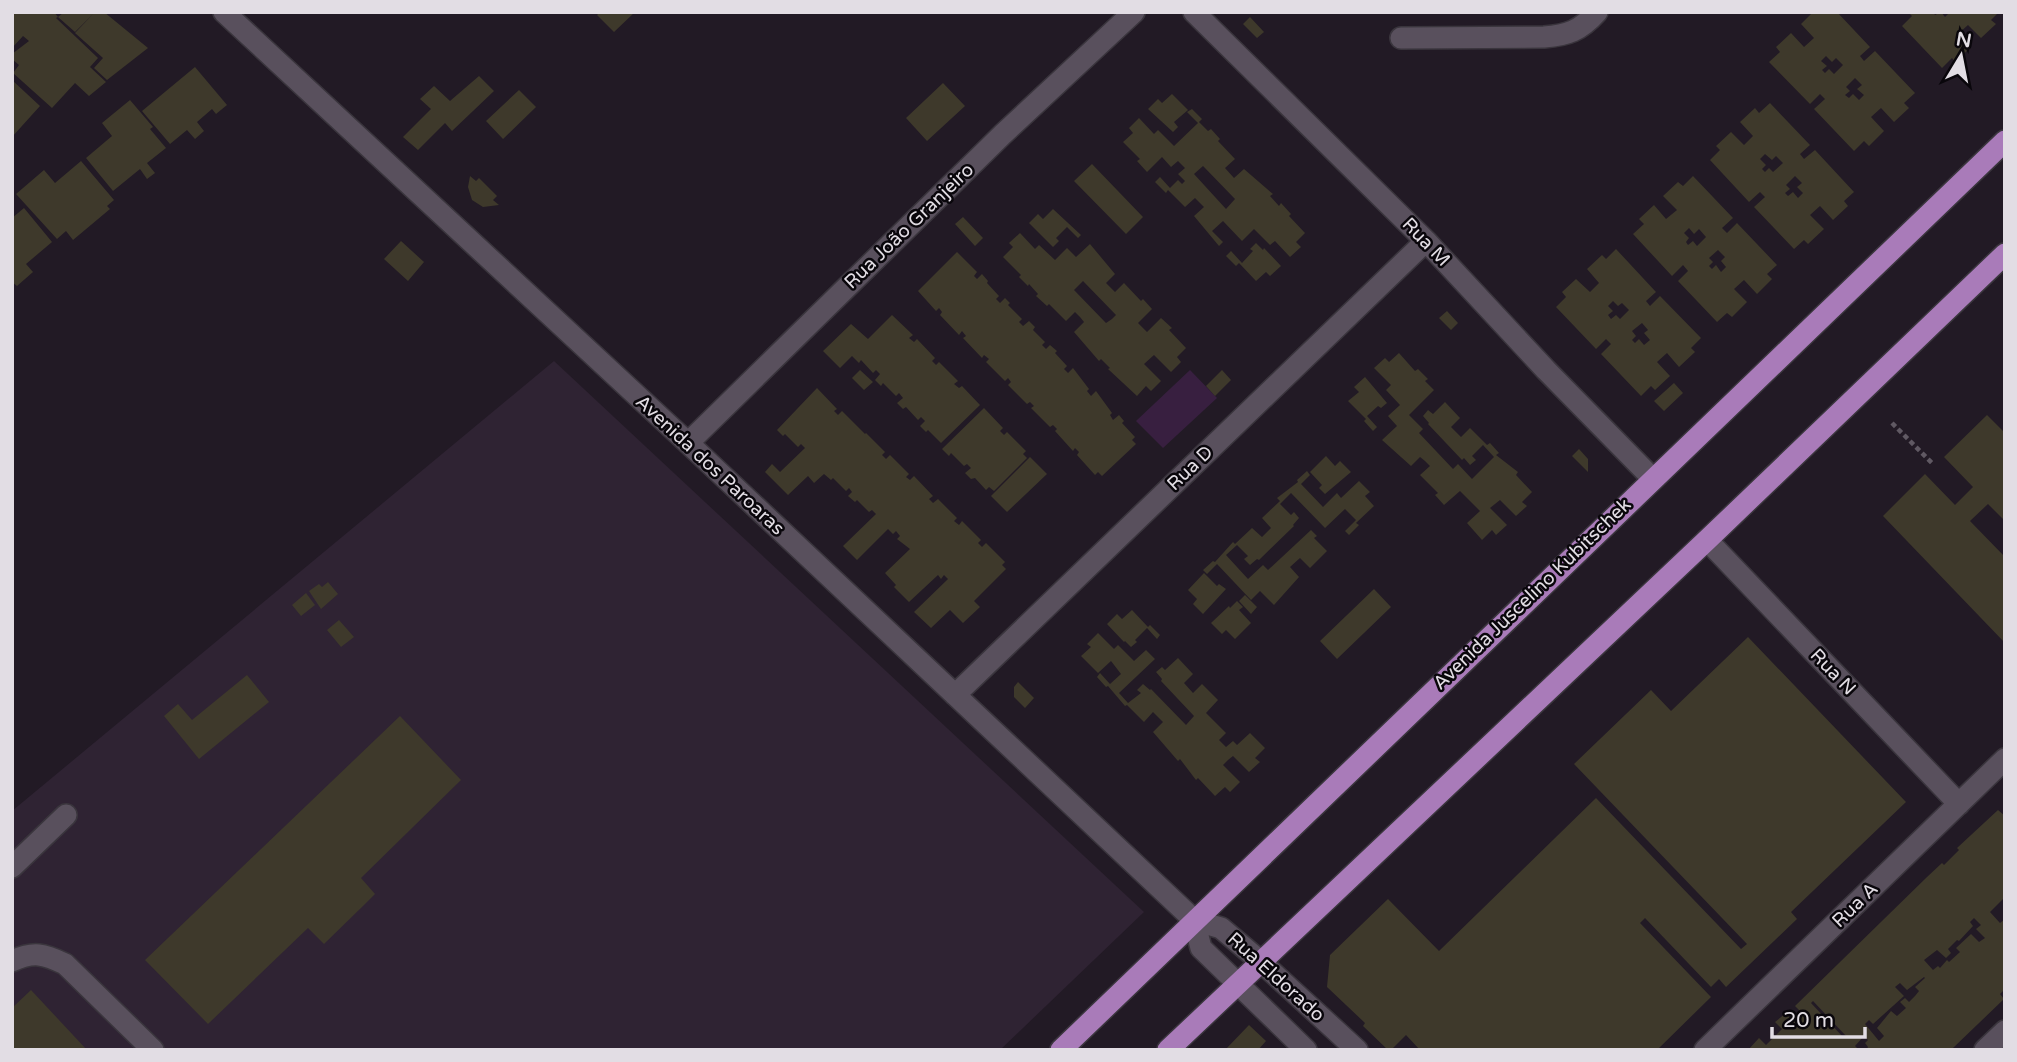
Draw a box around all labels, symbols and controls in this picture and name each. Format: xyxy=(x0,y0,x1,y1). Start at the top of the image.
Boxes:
north arrow xyxy=(1926,21,1996,91)
text: N xyxy=(1954,28,1973,52)
street label: Rua João Granjeiro xyxy=(840,159,978,293)
street label: Rua M xyxy=(1398,213,1454,271)
street label: Avenida dos Paroaras xyxy=(631,390,789,540)
street label: Rua D xyxy=(1163,441,1217,495)
street label: Avenida Juscelino Kubitschek xyxy=(1429,494,1635,694)
street label: Rua N xyxy=(1806,644,1860,700)
street label: Rua A xyxy=(1828,878,1882,932)
street label: Rua Eldorado xyxy=(1223,928,1329,1026)
scale bar xyxy=(1772,996,1865,1040)
text: 20 m xyxy=(1783,1008,1834,1033)

